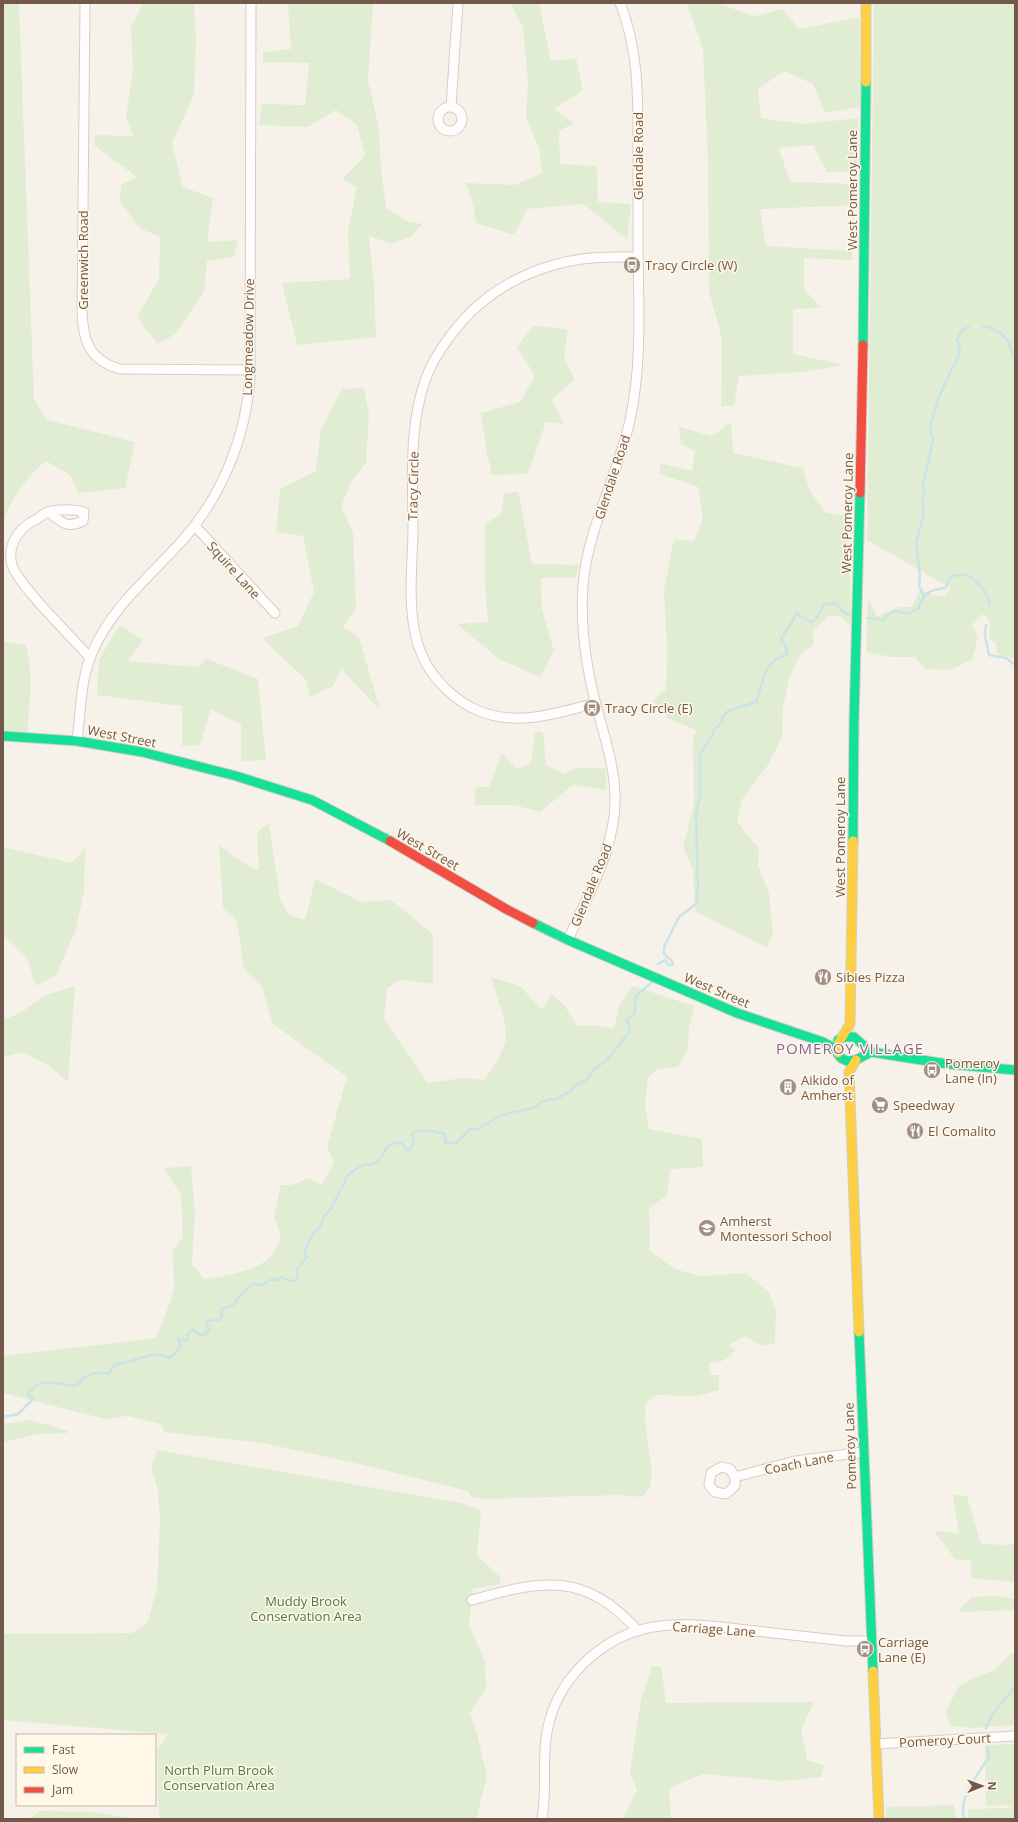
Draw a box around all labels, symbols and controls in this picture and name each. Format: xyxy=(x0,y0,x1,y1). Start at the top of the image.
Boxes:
street label: Glendale Road xyxy=(629,112,647,200)
street label: West Pomeroy Lane xyxy=(843,130,861,250)
street label: Greenwich Road xyxy=(74,210,92,310)
bus stop icon: Tracy Circle (W) xyxy=(622,255,642,275)
place label: Tracy Circle (W) xyxy=(645,256,738,274)
street label: Longmeadow Drive xyxy=(238,278,258,396)
street label: Glendale Road xyxy=(590,432,634,522)
street label: Tracy Circle xyxy=(403,451,423,521)
street label: West Pomeroy Lane xyxy=(837,452,857,574)
street label: Squire Lane xyxy=(203,537,265,603)
bus stop icon: Tracy Circle (E) xyxy=(582,698,602,718)
place label: Tracy Circle (E) xyxy=(605,699,693,717)
street label: West Street xyxy=(86,721,158,752)
street label: West Pomeroy Lane xyxy=(831,777,849,897)
street label: West Street xyxy=(393,824,463,874)
street label: Glendale Road xyxy=(566,841,616,929)
restaurant icon: Sibies Pizza xyxy=(813,967,833,987)
street label: West Street xyxy=(681,968,753,1012)
place label: Sibies Pizza xyxy=(836,968,905,986)
district label: POMEROY VILLAGE xyxy=(776,1038,924,1058)
place label: Pomeroy Lane (In) xyxy=(945,1054,1000,1087)
bus stop icon: Pomeroy Lane (In) xyxy=(922,1060,942,1080)
place label: Aikido of Amherst xyxy=(801,1071,855,1104)
building icon: Aikido of Amherst xyxy=(778,1077,798,1097)
supermarket icon: Speedway xyxy=(870,1095,890,1115)
place label: Speedway xyxy=(893,1096,955,1114)
restaurant icon: El Comalito xyxy=(905,1121,925,1141)
place label: El Comalito xyxy=(928,1122,996,1140)
place label: Amherst Montessori School xyxy=(720,1212,832,1245)
school or university icon: Amherst Montessori School xyxy=(697,1218,717,1238)
street label: Pomeroy Lane xyxy=(839,1402,861,1490)
street label: Coach Lane xyxy=(763,1447,835,1479)
park label: Muddy Brook Conservation Area xyxy=(250,1592,362,1625)
street label: Carriage Lane xyxy=(672,1617,756,1641)
place label: Carriage Lane (E) xyxy=(878,1633,929,1666)
bus stop icon: Carriage Lane (E) xyxy=(855,1639,875,1659)
street label: Pomeroy Court xyxy=(899,1729,992,1751)
legend xyxy=(16,1734,156,1806)
text: Fast xyxy=(52,1741,75,1758)
text: Slow xyxy=(52,1761,79,1778)
park label: North Plum Brook Conservation Area xyxy=(163,1761,275,1794)
north arrow xyxy=(962,1766,1002,1806)
text: Jam xyxy=(51,1781,73,1798)
text: N xyxy=(985,1781,1000,1790)

